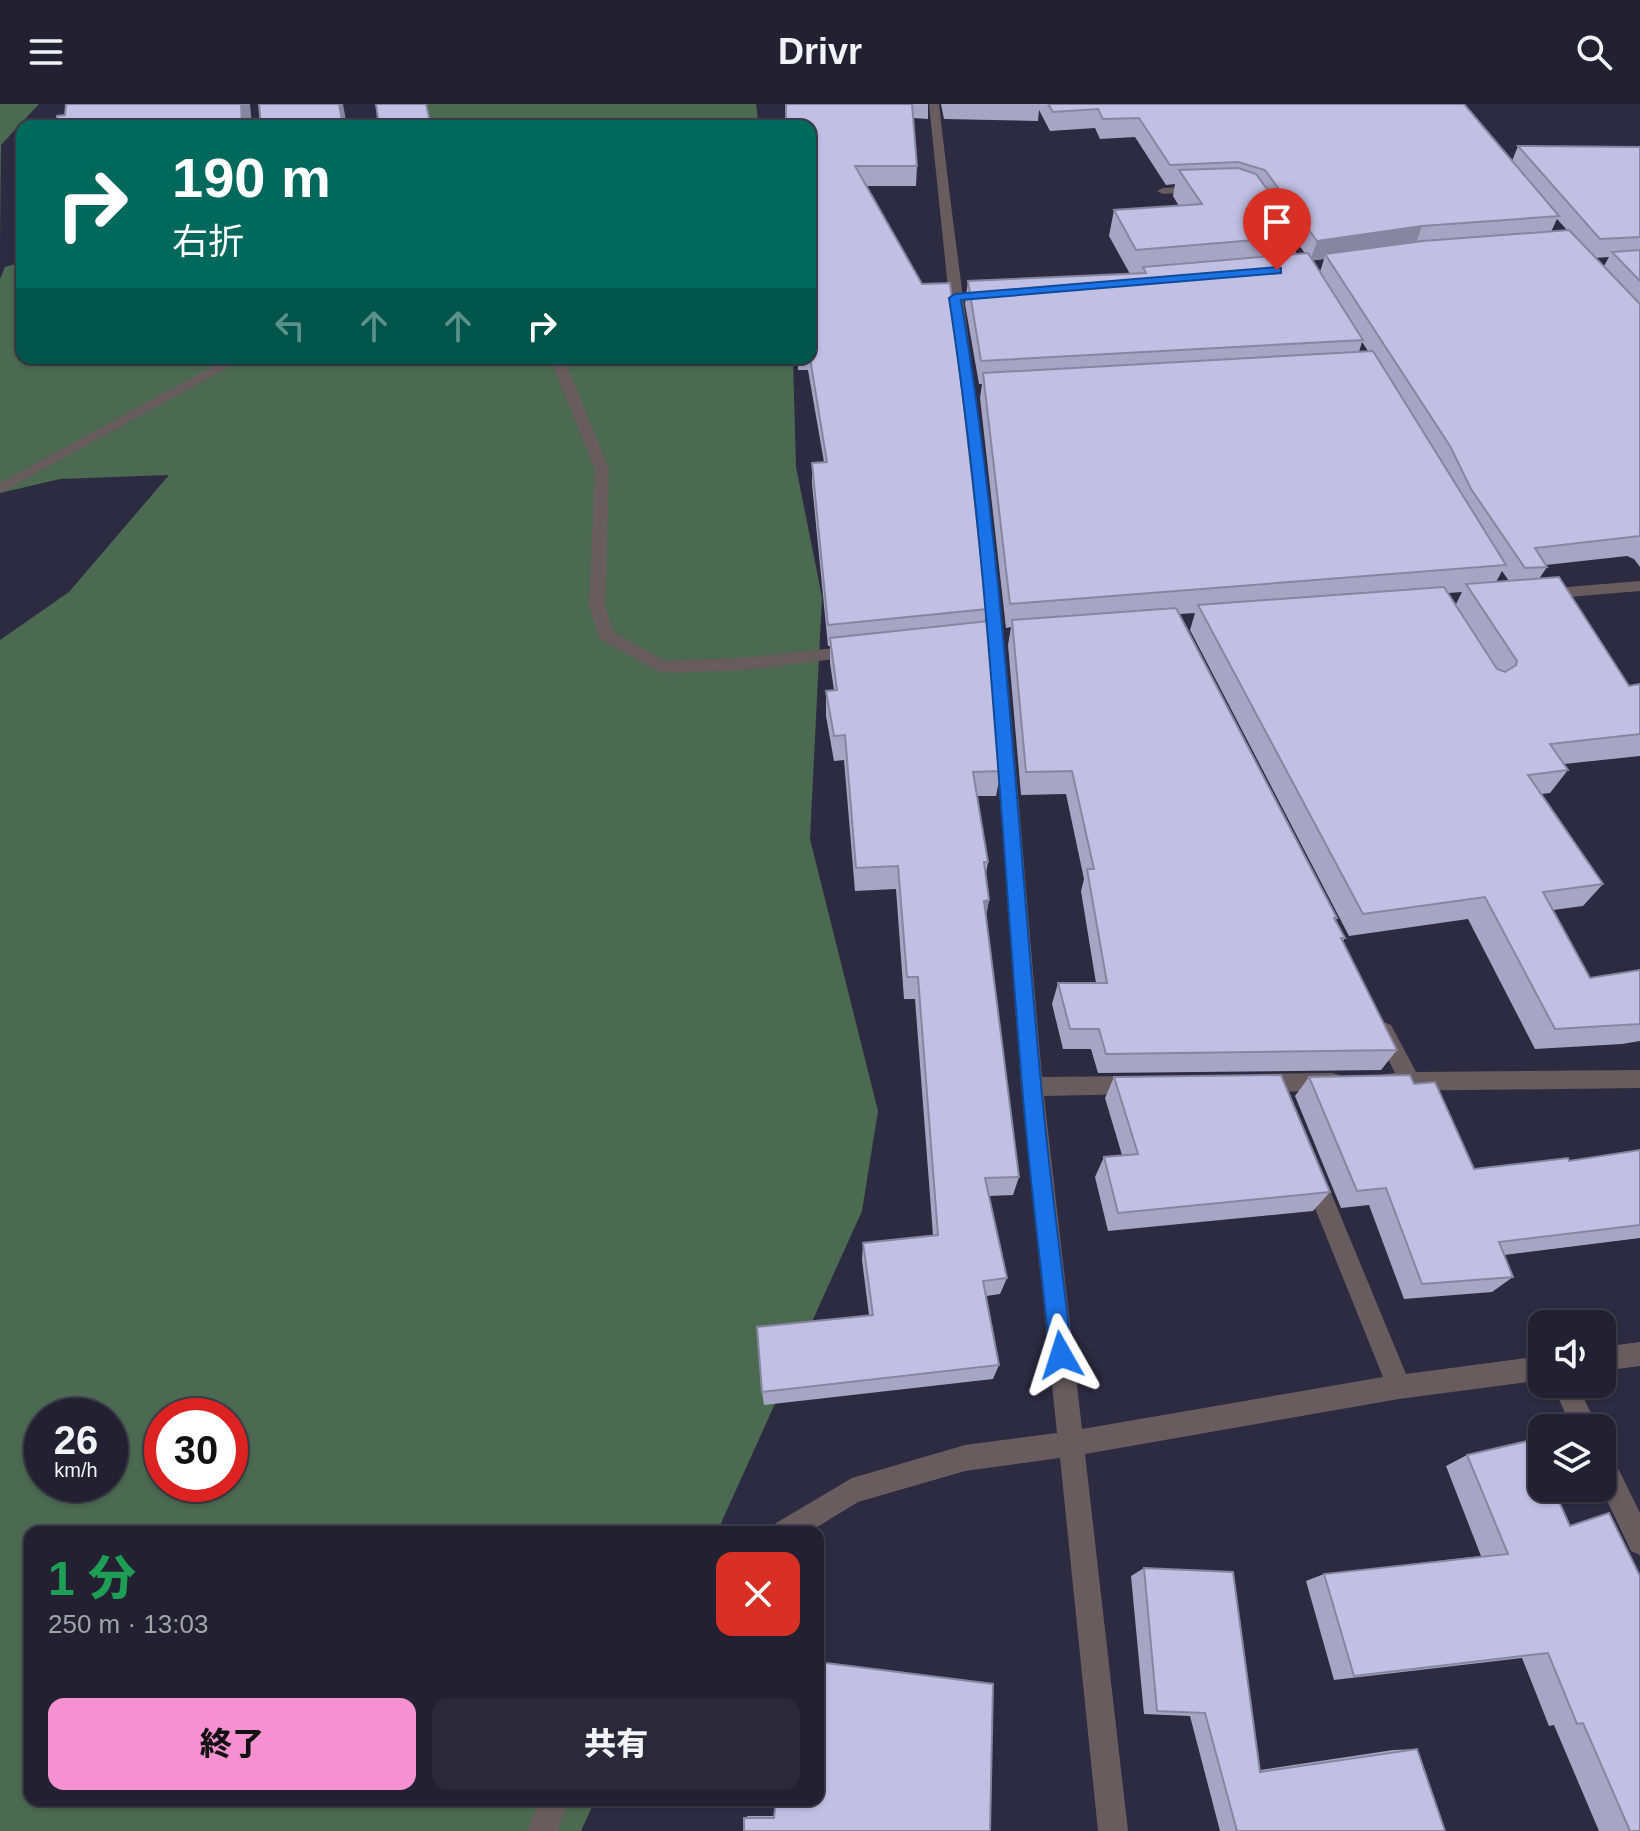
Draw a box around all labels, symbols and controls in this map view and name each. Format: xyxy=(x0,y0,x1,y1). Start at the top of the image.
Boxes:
icon: menu xyxy=(24,30,68,74)
icon: search xyxy=(1572,30,1616,74)
text: Drivr xyxy=(778,31,862,72)
text: 190 m xyxy=(172,146,331,209)
icon: right xyxy=(40,152,144,256)
pin xyxy=(1243,188,1311,270)
icon: arrive xyxy=(1255,200,1299,244)
text: 右折 xyxy=(172,221,244,262)
icon: left xyxy=(268,304,312,348)
icon: ahead xyxy=(352,304,396,348)
icon: ahead xyxy=(436,304,480,348)
icon: right xyxy=(520,304,564,348)
map controls xyxy=(1528,1310,1616,1502)
button: sound xyxy=(1528,1310,1616,1398)
position arrow xyxy=(1019,1313,1103,1397)
speed limit sign: 30 xyxy=(144,1398,248,1502)
button: layers xyxy=(1528,1414,1616,1502)
text: 26 xyxy=(54,1418,98,1462)
text: km/h xyxy=(54,1459,98,1481)
text: 1 分 xyxy=(48,1552,136,1605)
button: close xyxy=(716,1552,800,1636)
text: 250 m · 13:03 xyxy=(48,1609,208,1639)
button: 終了 xyxy=(48,1698,416,1790)
button: 共有 xyxy=(432,1698,800,1790)

